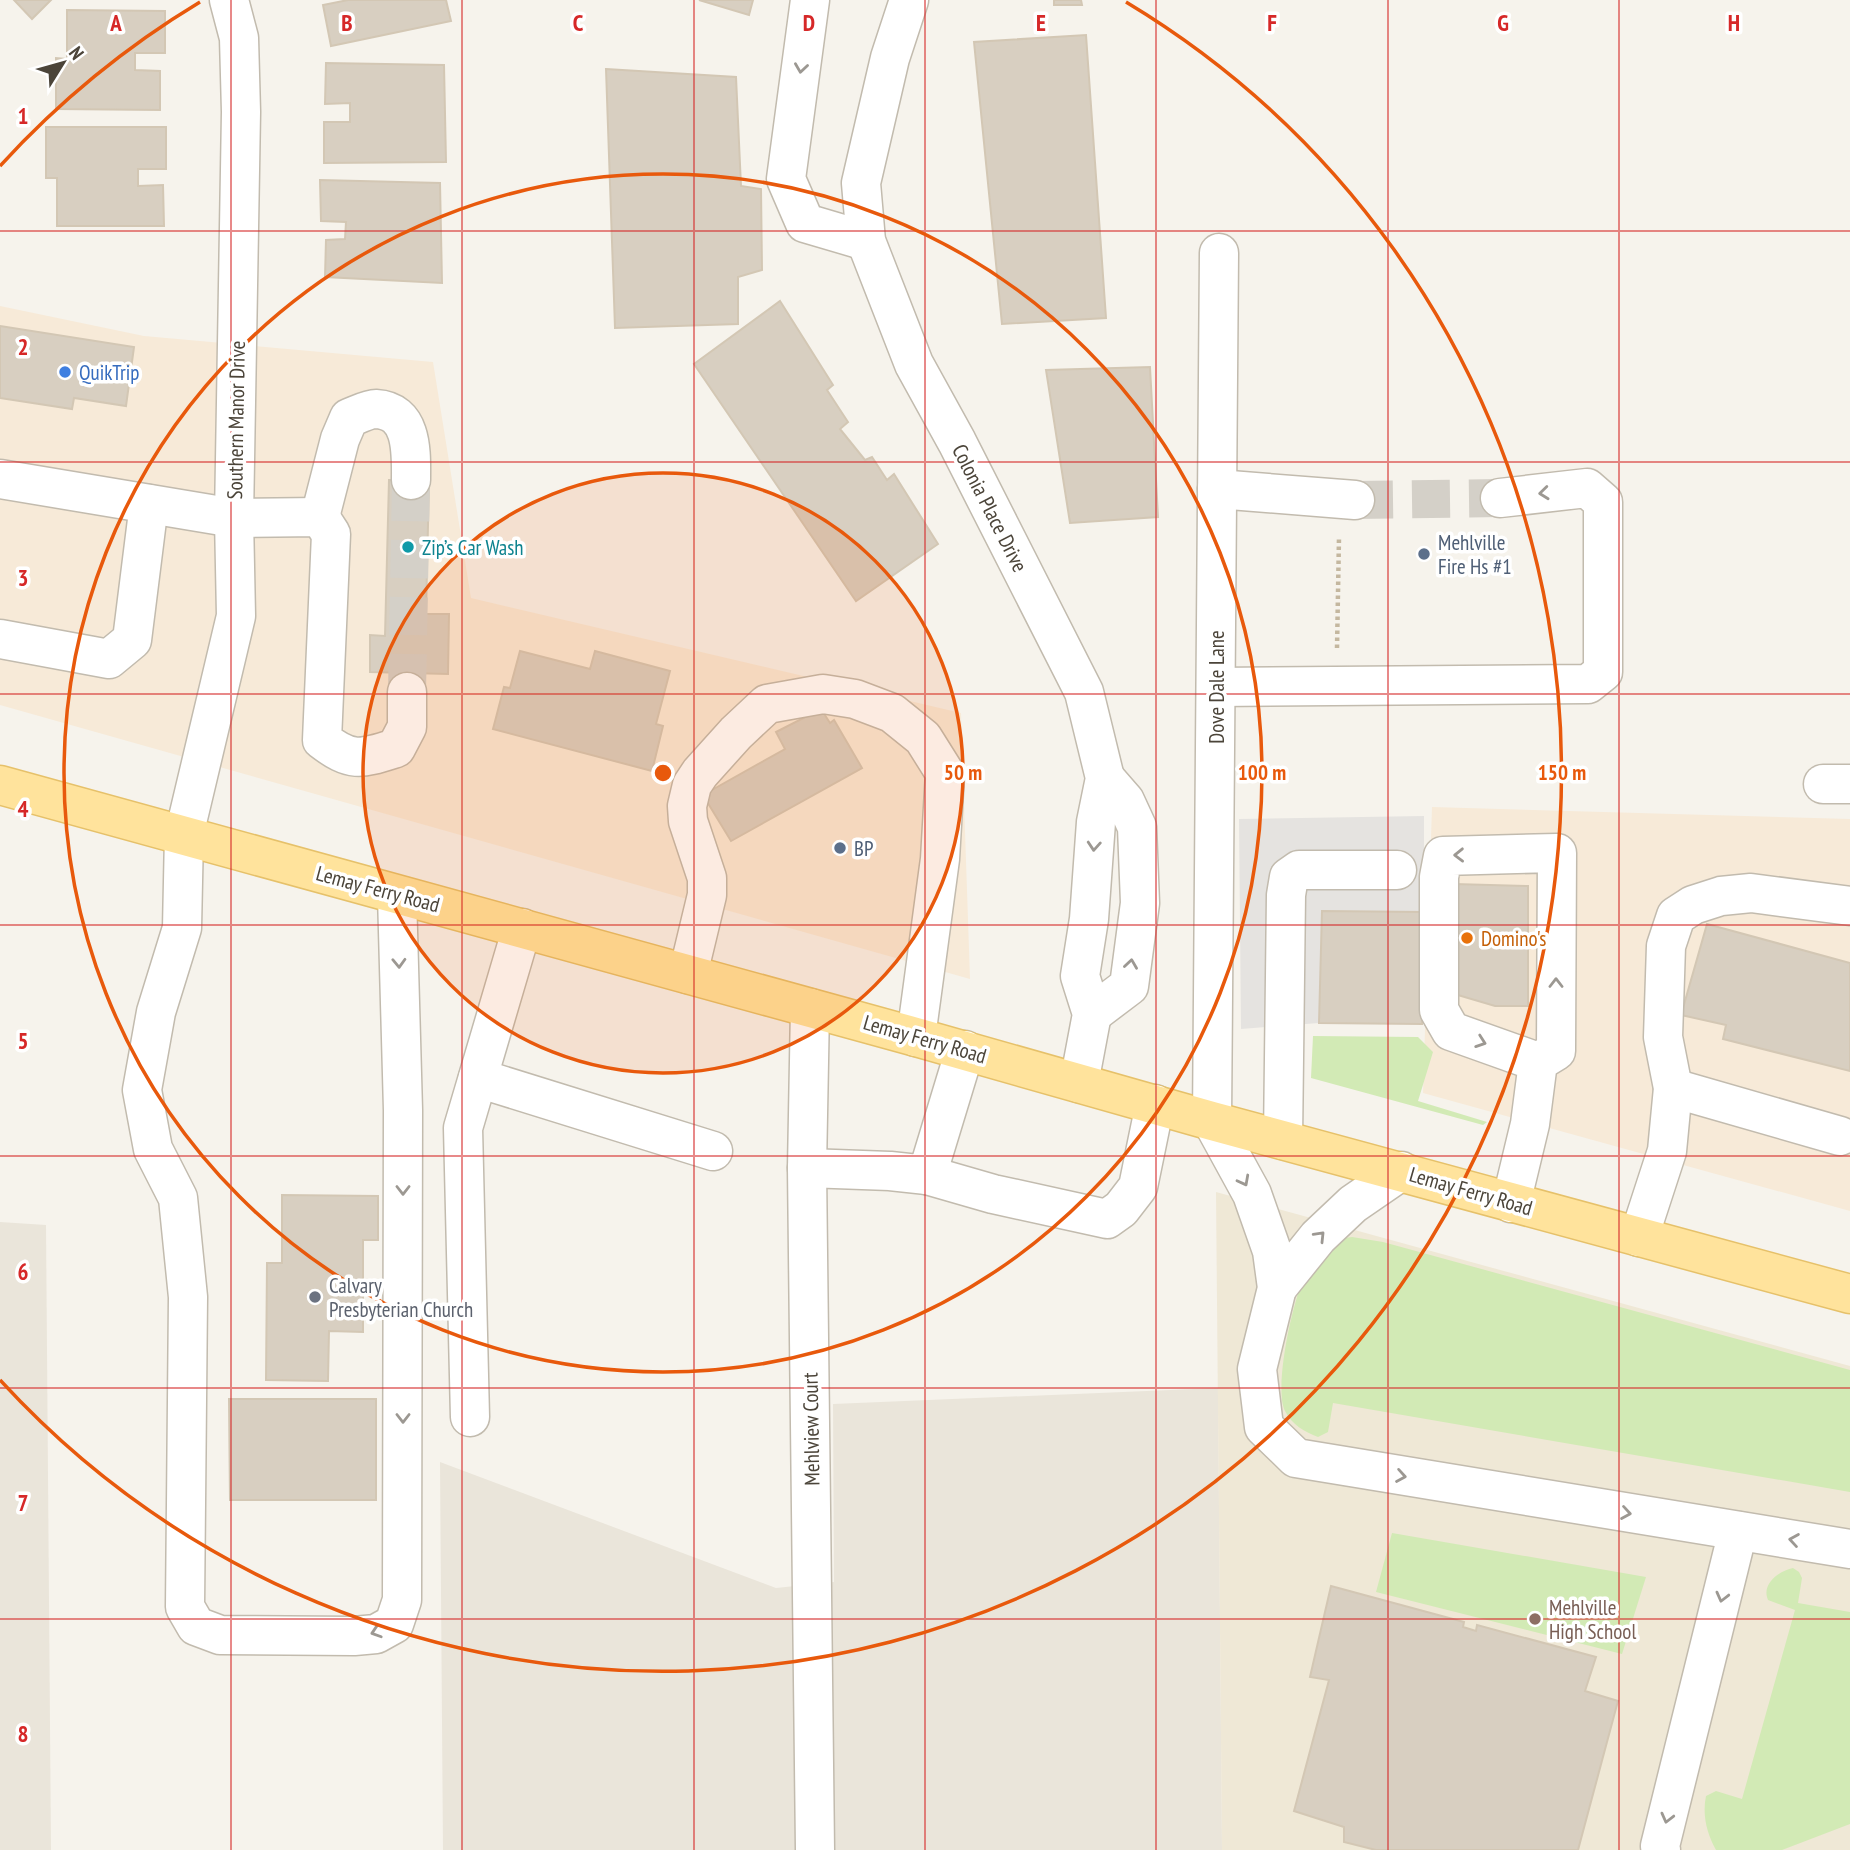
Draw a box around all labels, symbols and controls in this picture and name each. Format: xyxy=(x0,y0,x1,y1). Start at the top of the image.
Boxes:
text: A xyxy=(109,8,122,37)
text: B xyxy=(341,8,353,37)
text: C xyxy=(573,8,584,37)
text: D xyxy=(803,8,815,37)
text: E xyxy=(1036,8,1046,37)
text: F xyxy=(1267,8,1277,37)
text: G xyxy=(1497,8,1509,37)
text: H xyxy=(1728,8,1740,37)
north arrow xyxy=(28,28,98,98)
text: N xyxy=(64,41,89,64)
one-way arrow xyxy=(794,62,809,73)
text: 1 xyxy=(18,101,29,130)
text: 2 xyxy=(18,332,29,361)
street label: Southern Manor Drive xyxy=(221,340,251,500)
place label: QuikTrip xyxy=(79,359,139,386)
marker: QuikTrip xyxy=(57,364,73,380)
street label: Colonia Place Drive xyxy=(946,440,1034,576)
one-way arrow xyxy=(1538,485,1549,500)
place label: Mehlville Fire Hs #1 xyxy=(1438,529,1512,580)
place label: Zip’s Car Wash xyxy=(422,534,524,561)
marker: Zip’s Car Wash xyxy=(400,539,416,555)
marker: Mehlville Fire Hs #1 xyxy=(1416,546,1432,562)
text: 3 xyxy=(18,563,29,592)
street label: Dove Dale Lane xyxy=(1203,630,1230,744)
text: 50 m xyxy=(944,759,982,786)
text: 100 m xyxy=(1238,759,1286,786)
text: 150 m xyxy=(1538,759,1586,786)
centre of rings xyxy=(651,761,675,785)
text: 4 xyxy=(18,794,29,823)
place label: BP xyxy=(854,835,873,862)
marker: BP xyxy=(832,840,848,856)
one-way arrow xyxy=(1087,841,1102,852)
one-way arrow xyxy=(1453,847,1463,863)
street label: Lemay Ferry Road xyxy=(313,860,443,918)
place label: Domino's xyxy=(1481,925,1546,952)
marker: Domino's xyxy=(1459,930,1475,946)
one-way arrow xyxy=(391,958,407,969)
one-way arrow xyxy=(1124,958,1139,970)
one-way arrow xyxy=(1548,977,1564,987)
street label: Lemay Ferry Road xyxy=(860,1009,990,1069)
text: 5 xyxy=(18,1026,29,1055)
one-way arrow xyxy=(1475,1034,1487,1048)
street label: Lemay Ferry Road xyxy=(1406,1161,1536,1221)
one-way arrow xyxy=(1236,1174,1250,1186)
one-way arrow xyxy=(395,1186,411,1196)
one-way arrow xyxy=(1312,1231,1325,1244)
text: 6 xyxy=(18,1257,29,1286)
place label: Calvary Presbyterian Church xyxy=(329,1272,473,1323)
marker: Calvary Presbyterian Church xyxy=(307,1289,323,1305)
street label: Mehlview Court xyxy=(797,1372,825,1486)
one-way arrow xyxy=(395,1413,411,1424)
one-way arrow xyxy=(1395,1468,1407,1483)
text: 7 xyxy=(18,1488,29,1517)
one-way arrow xyxy=(1620,1505,1632,1520)
one-way arrow xyxy=(1788,1533,1800,1548)
one-way arrow xyxy=(1716,1591,1730,1603)
place label: Mehlville High School xyxy=(1549,1594,1636,1645)
marker: Mehlville High School xyxy=(1527,1611,1543,1627)
one-way arrow xyxy=(371,1623,383,1638)
text: 8 xyxy=(18,1719,29,1748)
one-way arrow xyxy=(1661,1812,1675,1824)

